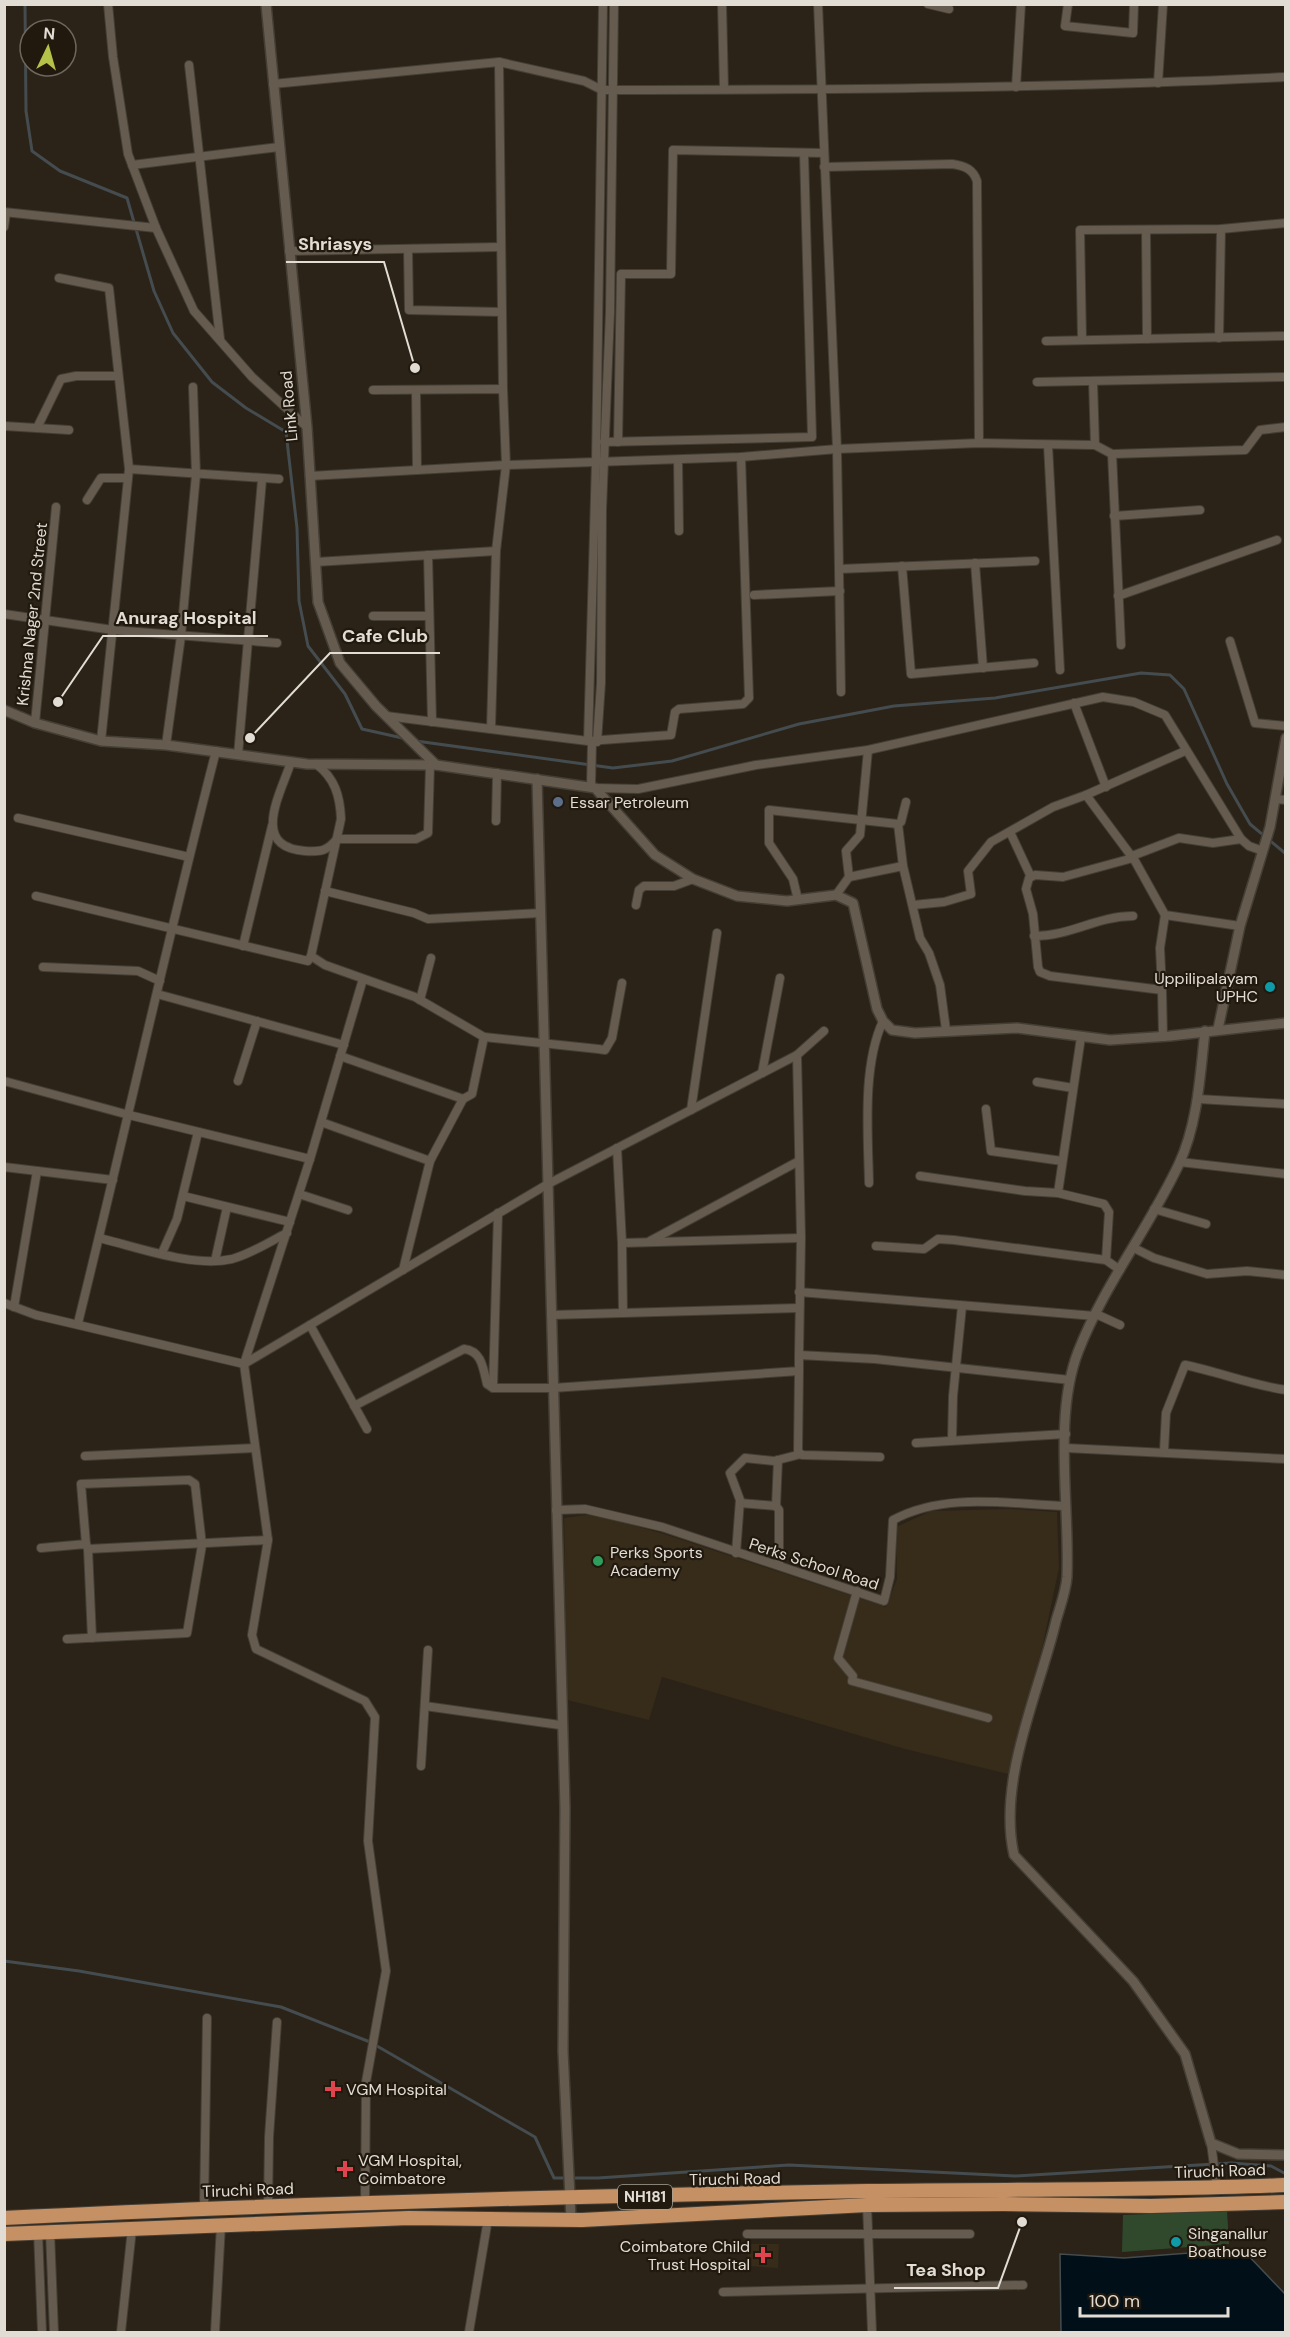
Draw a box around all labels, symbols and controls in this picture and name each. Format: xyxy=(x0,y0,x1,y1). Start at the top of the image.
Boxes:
north arrow xyxy=(18,18,78,78)
text: N xyxy=(43,23,56,45)
callout: Shriasys xyxy=(286,226,384,262)
text: Shriasys xyxy=(298,232,372,256)
street label: Link Road xyxy=(275,370,303,442)
street label: Krishna Nager 2nd Street xyxy=(12,521,52,707)
callout: Anurag Hospital xyxy=(103,600,268,636)
text: Anurag Hospital xyxy=(115,606,257,630)
callout: Cafe Club xyxy=(330,617,440,653)
text: Cafe Club xyxy=(342,624,428,648)
place label: Essar Petroleum xyxy=(570,792,689,813)
marker: Essar Petroleum xyxy=(551,795,565,809)
place label: Uppilipalayam UPHC xyxy=(1154,968,1258,1007)
marker: Uppilipalayam UPHC xyxy=(1263,980,1277,994)
street label: Perks School Road xyxy=(746,1533,882,1595)
place label: Perks Sports Academy xyxy=(610,1542,703,1581)
marker: Perks Sports Academy xyxy=(591,1554,605,1568)
place label: VGM Hospital xyxy=(346,2079,447,2100)
marker: VGM Hospital xyxy=(324,2080,342,2098)
place label: VGM Hospital, Coimbatore xyxy=(358,2150,462,2189)
street label: Tiruchi Road xyxy=(1174,2159,1266,2183)
marker: VGM Hospital, Coimbatore xyxy=(336,2160,354,2178)
street label: Tiruchi Road xyxy=(689,2168,781,2190)
street label: Tiruchi Road xyxy=(202,2178,294,2202)
road number: NH181 xyxy=(618,2185,672,2209)
place label: Singanallur Boathouse xyxy=(1188,2223,1268,2262)
marker: Singanallur Boathouse xyxy=(1169,2235,1183,2249)
place label: Coimbatore Child Trust Hospital xyxy=(620,2236,750,2275)
marker: Coimbatore Child Trust Hospital xyxy=(754,2246,772,2264)
callout: Tea Shop xyxy=(894,2252,998,2288)
text: Tea Shop xyxy=(906,2258,986,2282)
scale bar xyxy=(1080,2280,1228,2318)
text: 100 m xyxy=(1089,2289,1140,2313)

